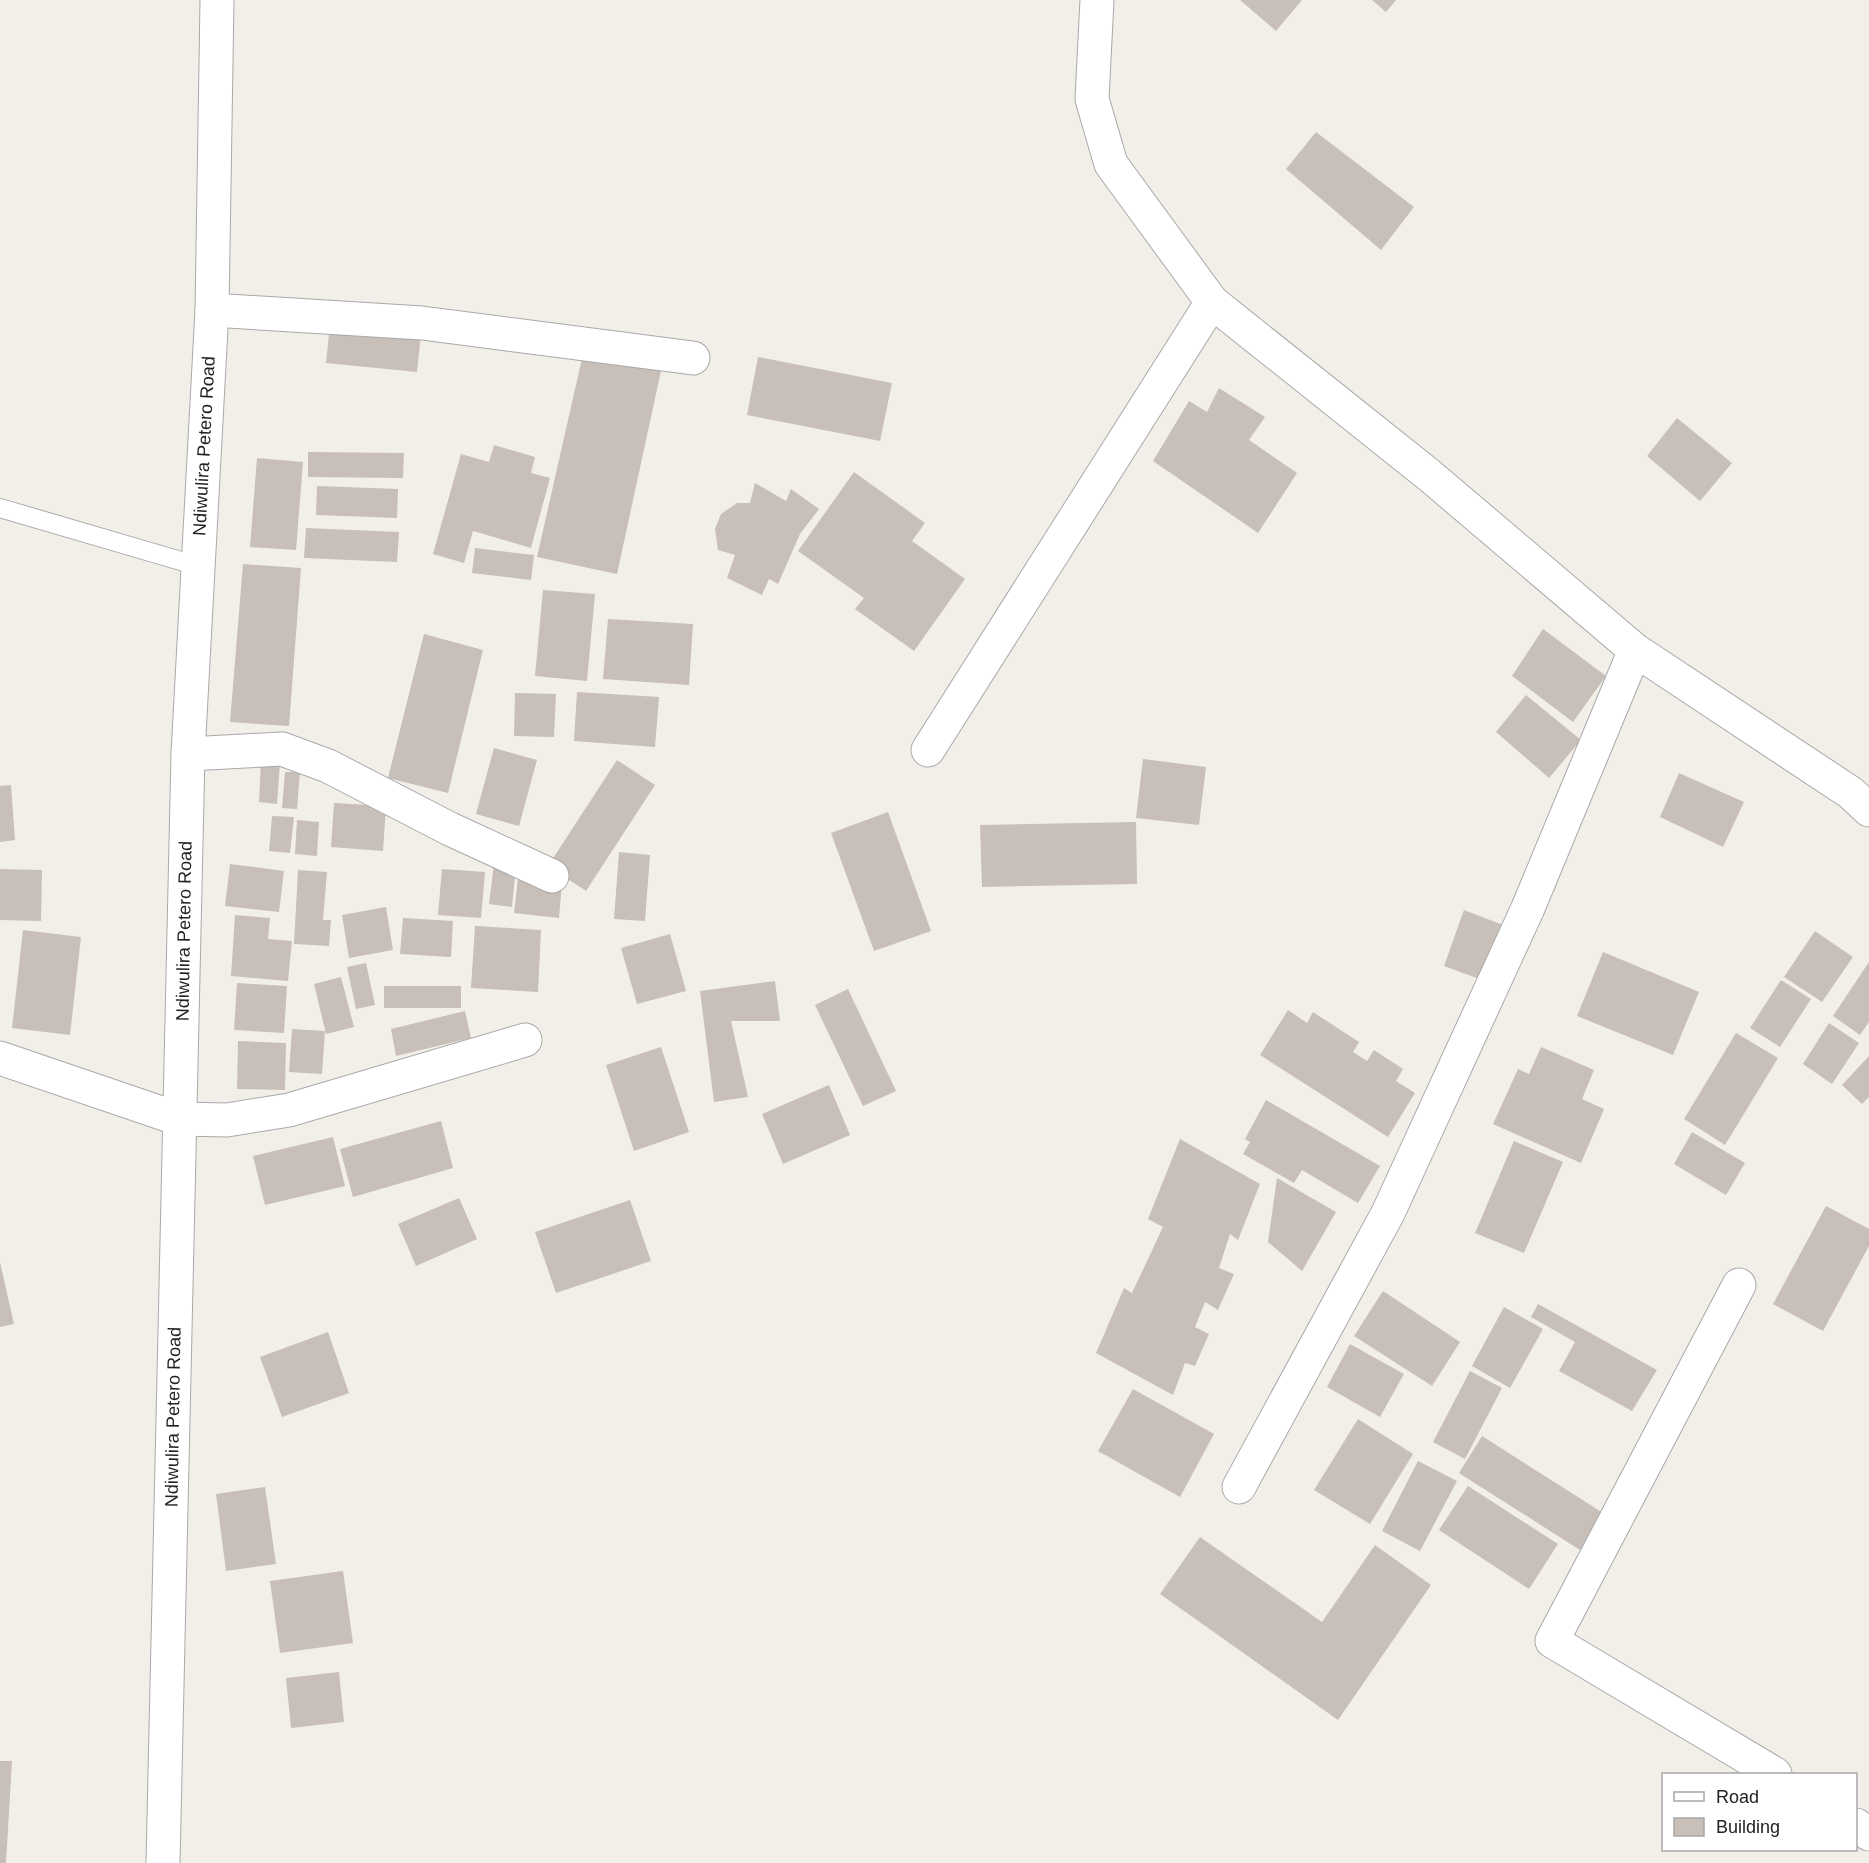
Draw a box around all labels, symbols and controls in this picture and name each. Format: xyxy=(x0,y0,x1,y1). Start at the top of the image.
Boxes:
street label: Ndiwulira Petero Road xyxy=(189,356,219,536)
street label: Ndiwulira Petero Road xyxy=(172,841,196,1021)
street label: Ndiwulira Petero Road xyxy=(161,1327,185,1507)
legend xyxy=(1662,1773,1857,1851)
text: Road xyxy=(1716,1787,1759,1807)
text: Building xyxy=(1716,1817,1780,1837)

